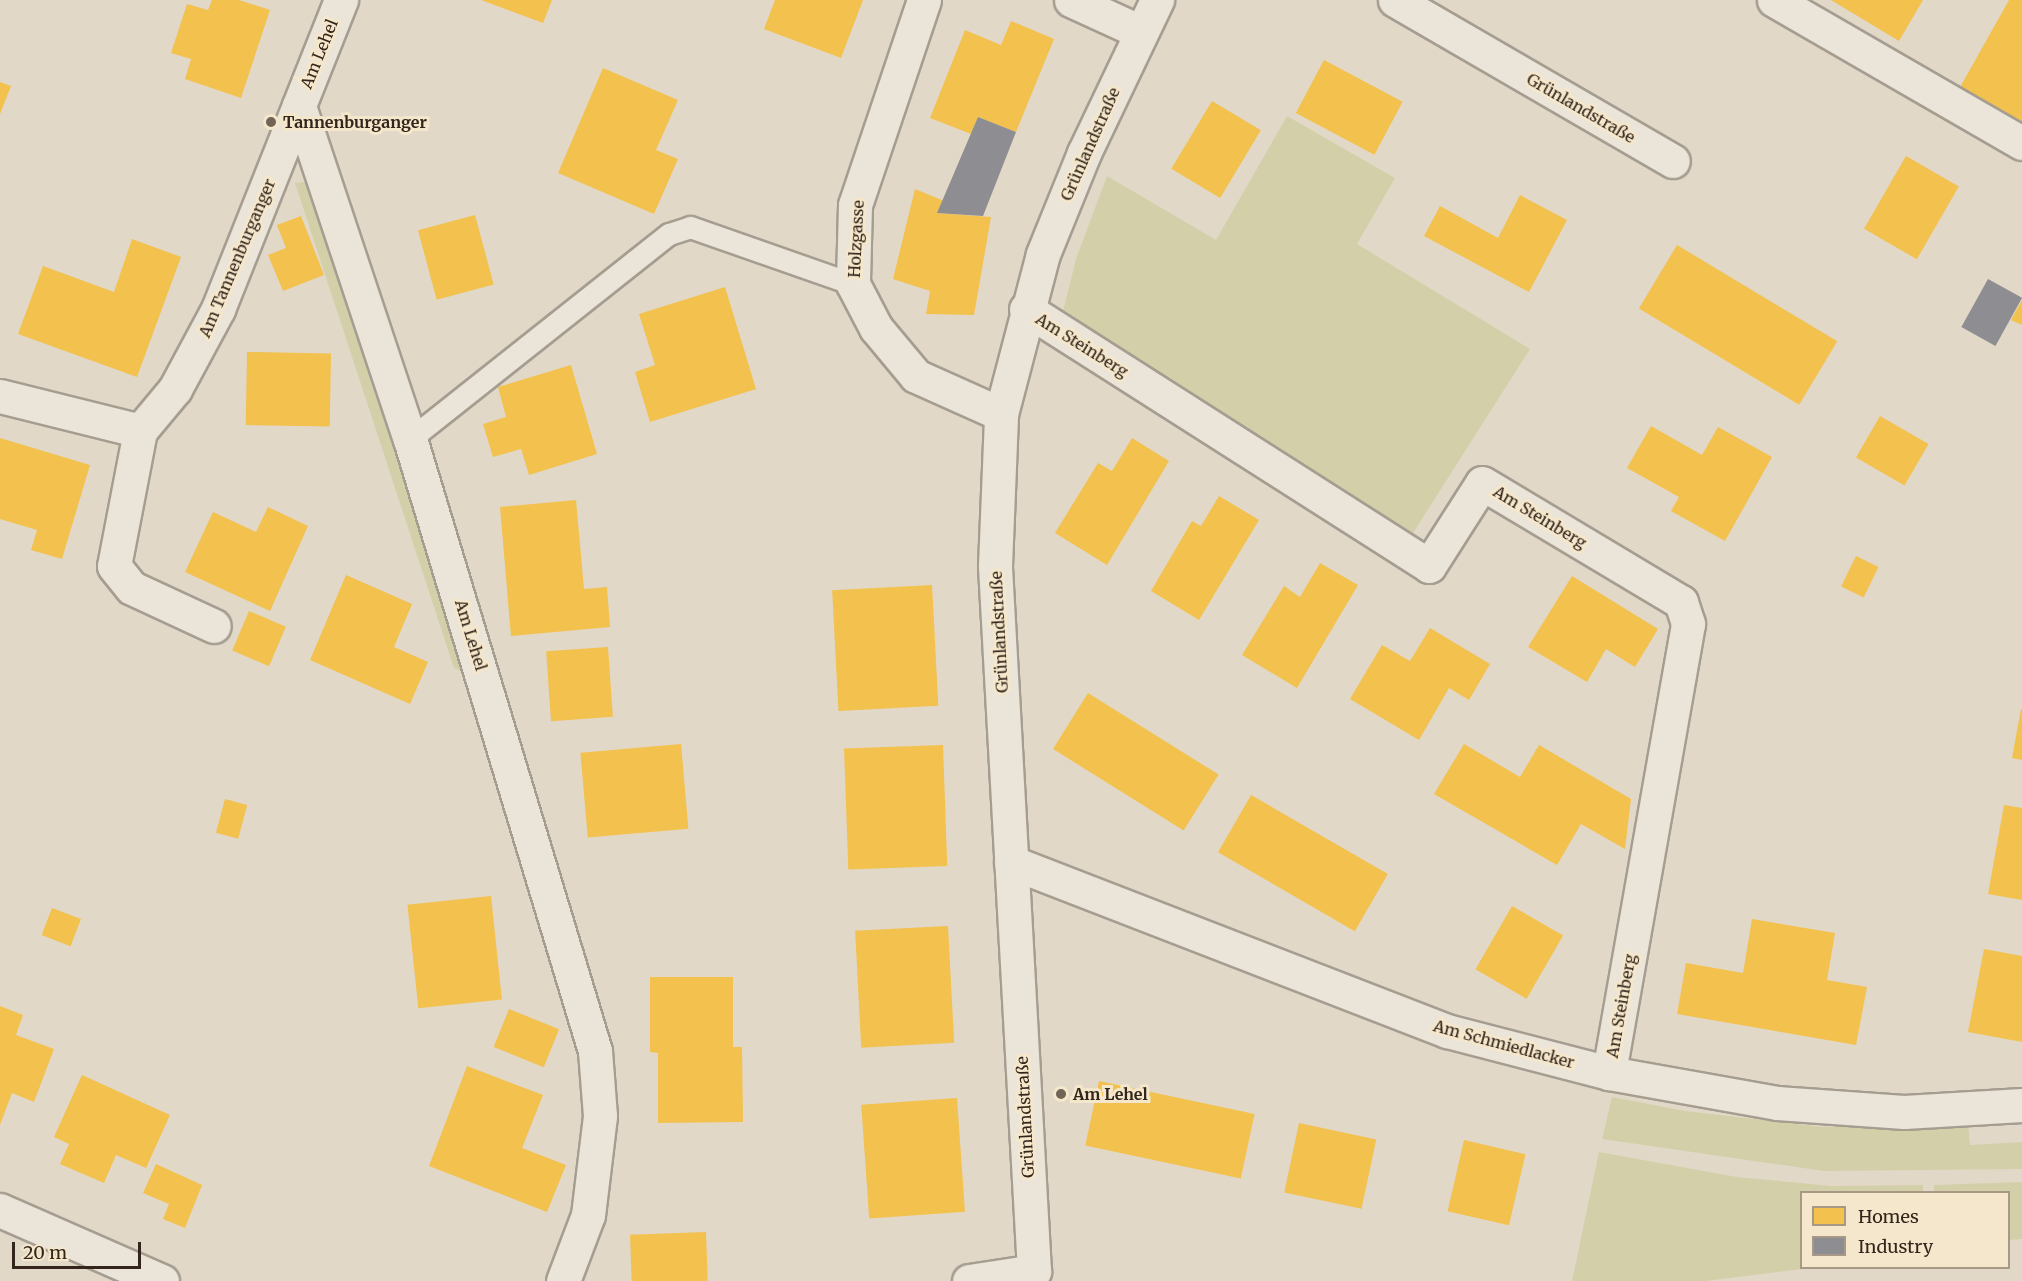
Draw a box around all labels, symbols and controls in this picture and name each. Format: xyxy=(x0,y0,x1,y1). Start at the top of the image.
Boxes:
street label: Am Lehel xyxy=(296,16,342,92)
street label: Grünlandstraße xyxy=(1523,69,1639,147)
street label: Grünlandstraße xyxy=(1056,84,1124,204)
place label: Tannenburganger xyxy=(283,112,427,132)
marker: Tannenburganger xyxy=(264,115,278,129)
street label: Am Tannenburganger xyxy=(195,176,279,340)
street label: Holzgasse xyxy=(844,200,868,278)
street label: Am Steinberg xyxy=(1032,309,1132,381)
street label: Am Steinberg xyxy=(1490,482,1590,552)
street label: Grünlandstraße xyxy=(986,571,1012,693)
street label: Am Lehel xyxy=(451,597,491,673)
street label: Am Steinberg xyxy=(1602,953,1640,1059)
street label: Am Schmiedlacker xyxy=(1431,1016,1577,1072)
street label: Grünlandstraße xyxy=(1012,1056,1038,1178)
place label: Am Lehel xyxy=(1073,1084,1148,1104)
marker: Am Lehel xyxy=(1054,1087,1068,1101)
legend xyxy=(1800,1191,2010,1269)
text: Homes xyxy=(1858,1205,1919,1228)
scale bar xyxy=(15,1230,144,1268)
text: Industry xyxy=(1858,1235,1933,1258)
text: 20 m xyxy=(23,1241,67,1264)

